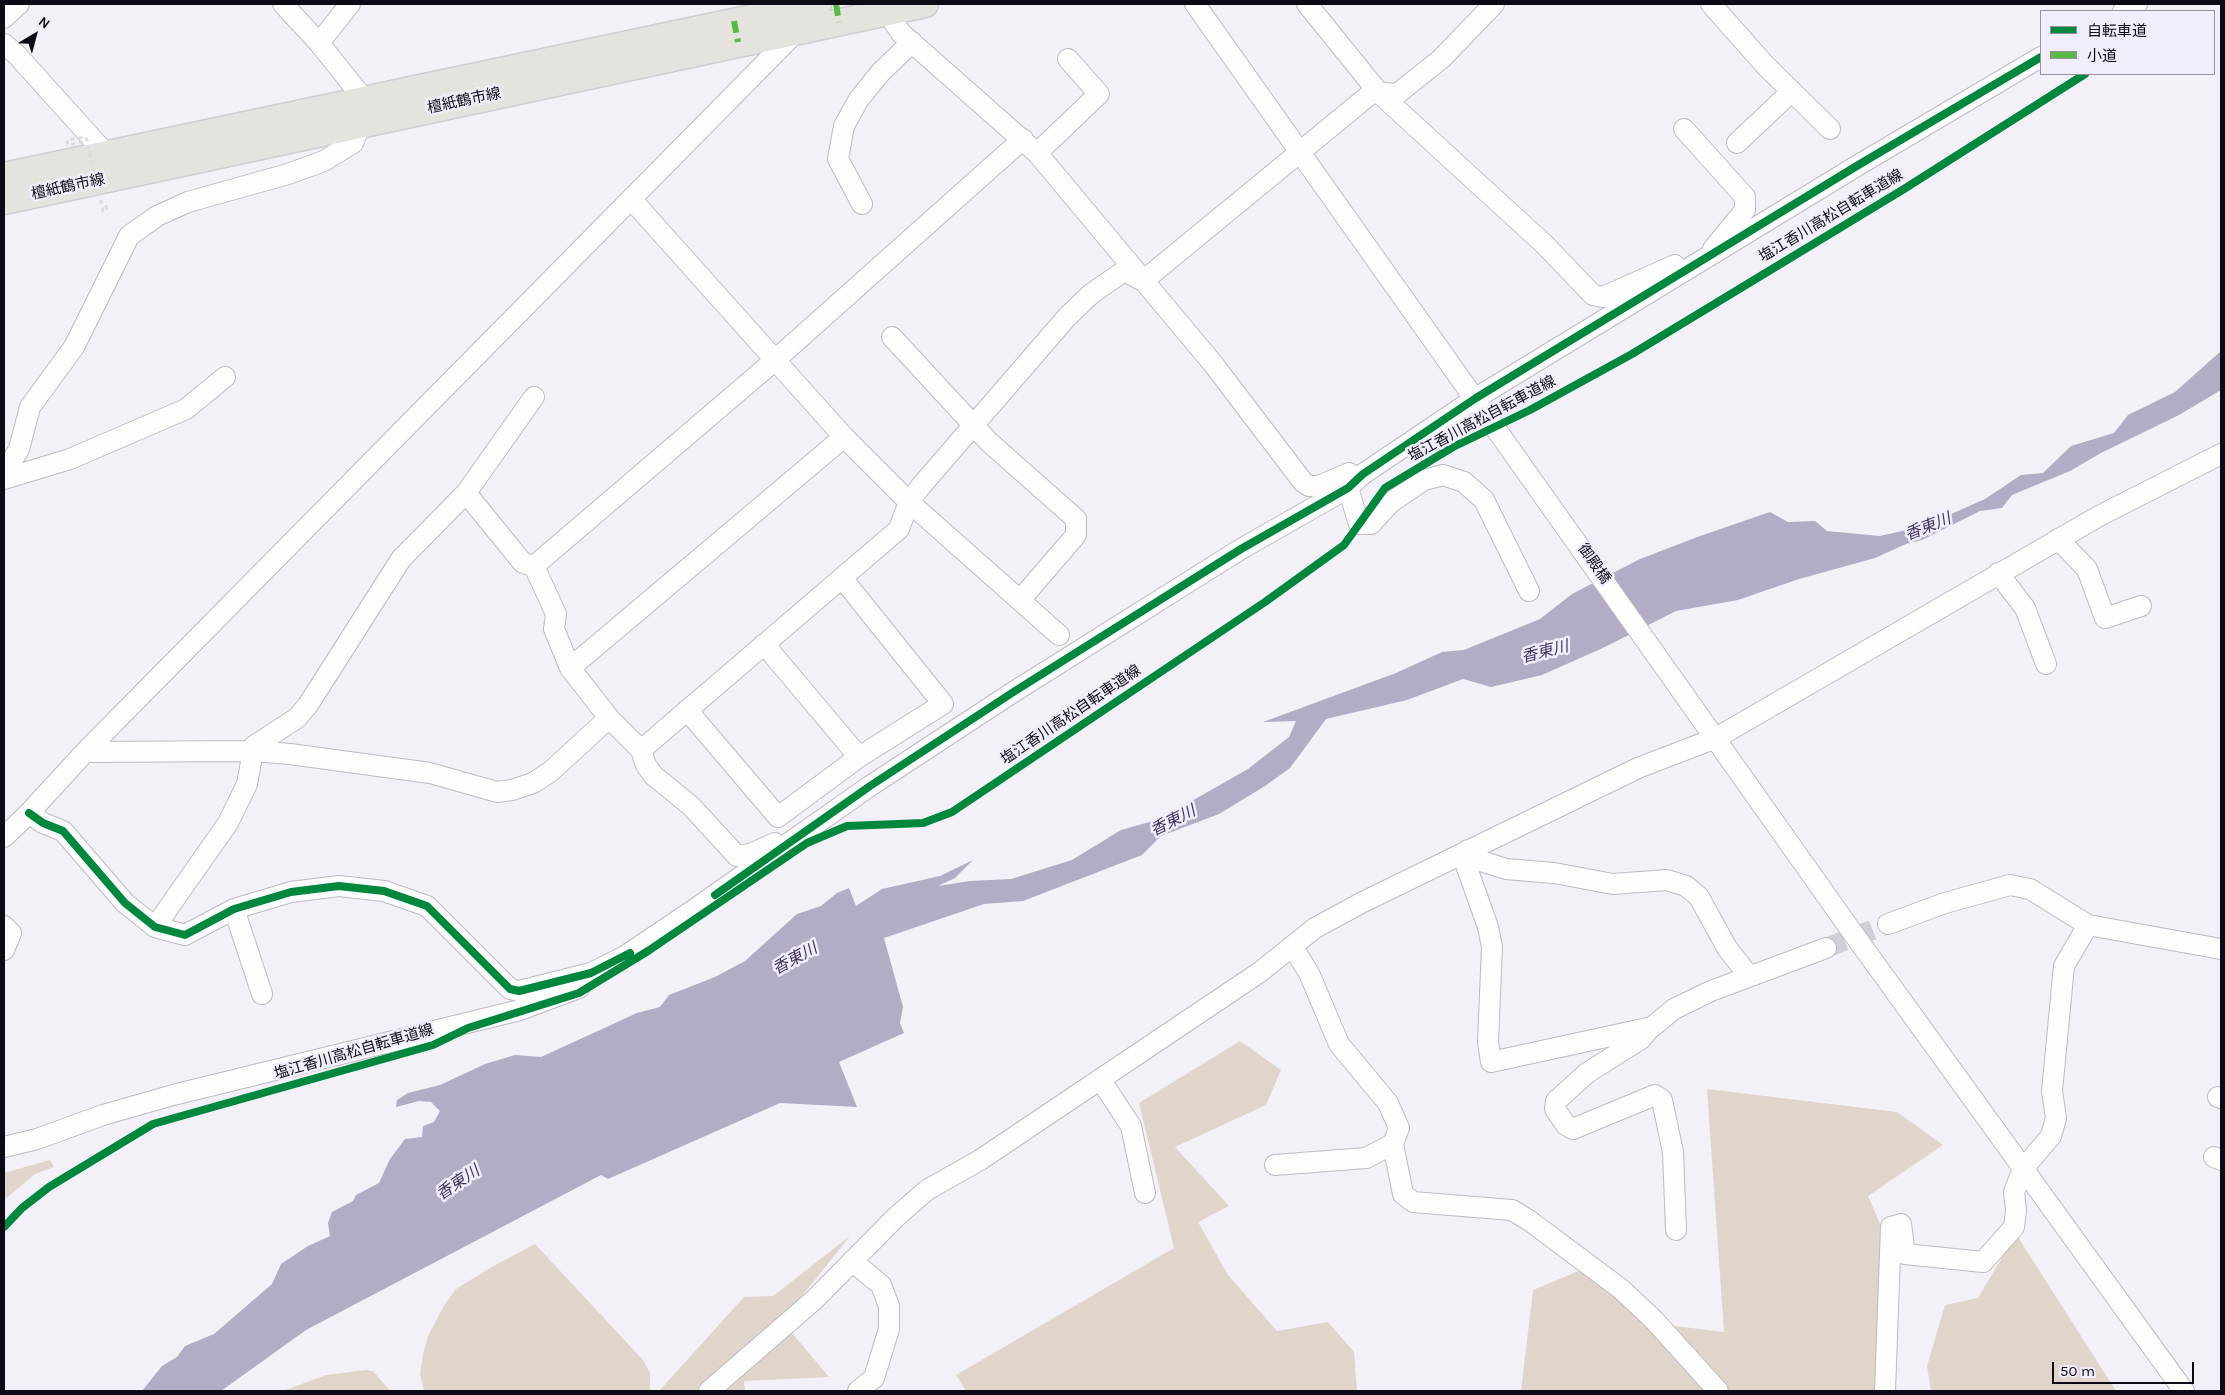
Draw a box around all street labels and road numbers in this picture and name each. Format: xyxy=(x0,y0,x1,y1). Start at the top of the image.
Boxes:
street label: 檀紙鶴市線 xyxy=(425,84,503,118)
street label: 塩江香川高松自転車道線 xyxy=(1756,166,1906,266)
street label: 檀紙鶴市線 xyxy=(29,170,107,204)
street label: 塩江香川高松自転車道線 xyxy=(1405,372,1559,466)
street label: 御殿橋 xyxy=(1574,540,1614,588)
street label: 塩江香川高松自転車道線 xyxy=(998,661,1144,769)
street label: 塩江香川高松自転車道線 xyxy=(272,1021,436,1083)

